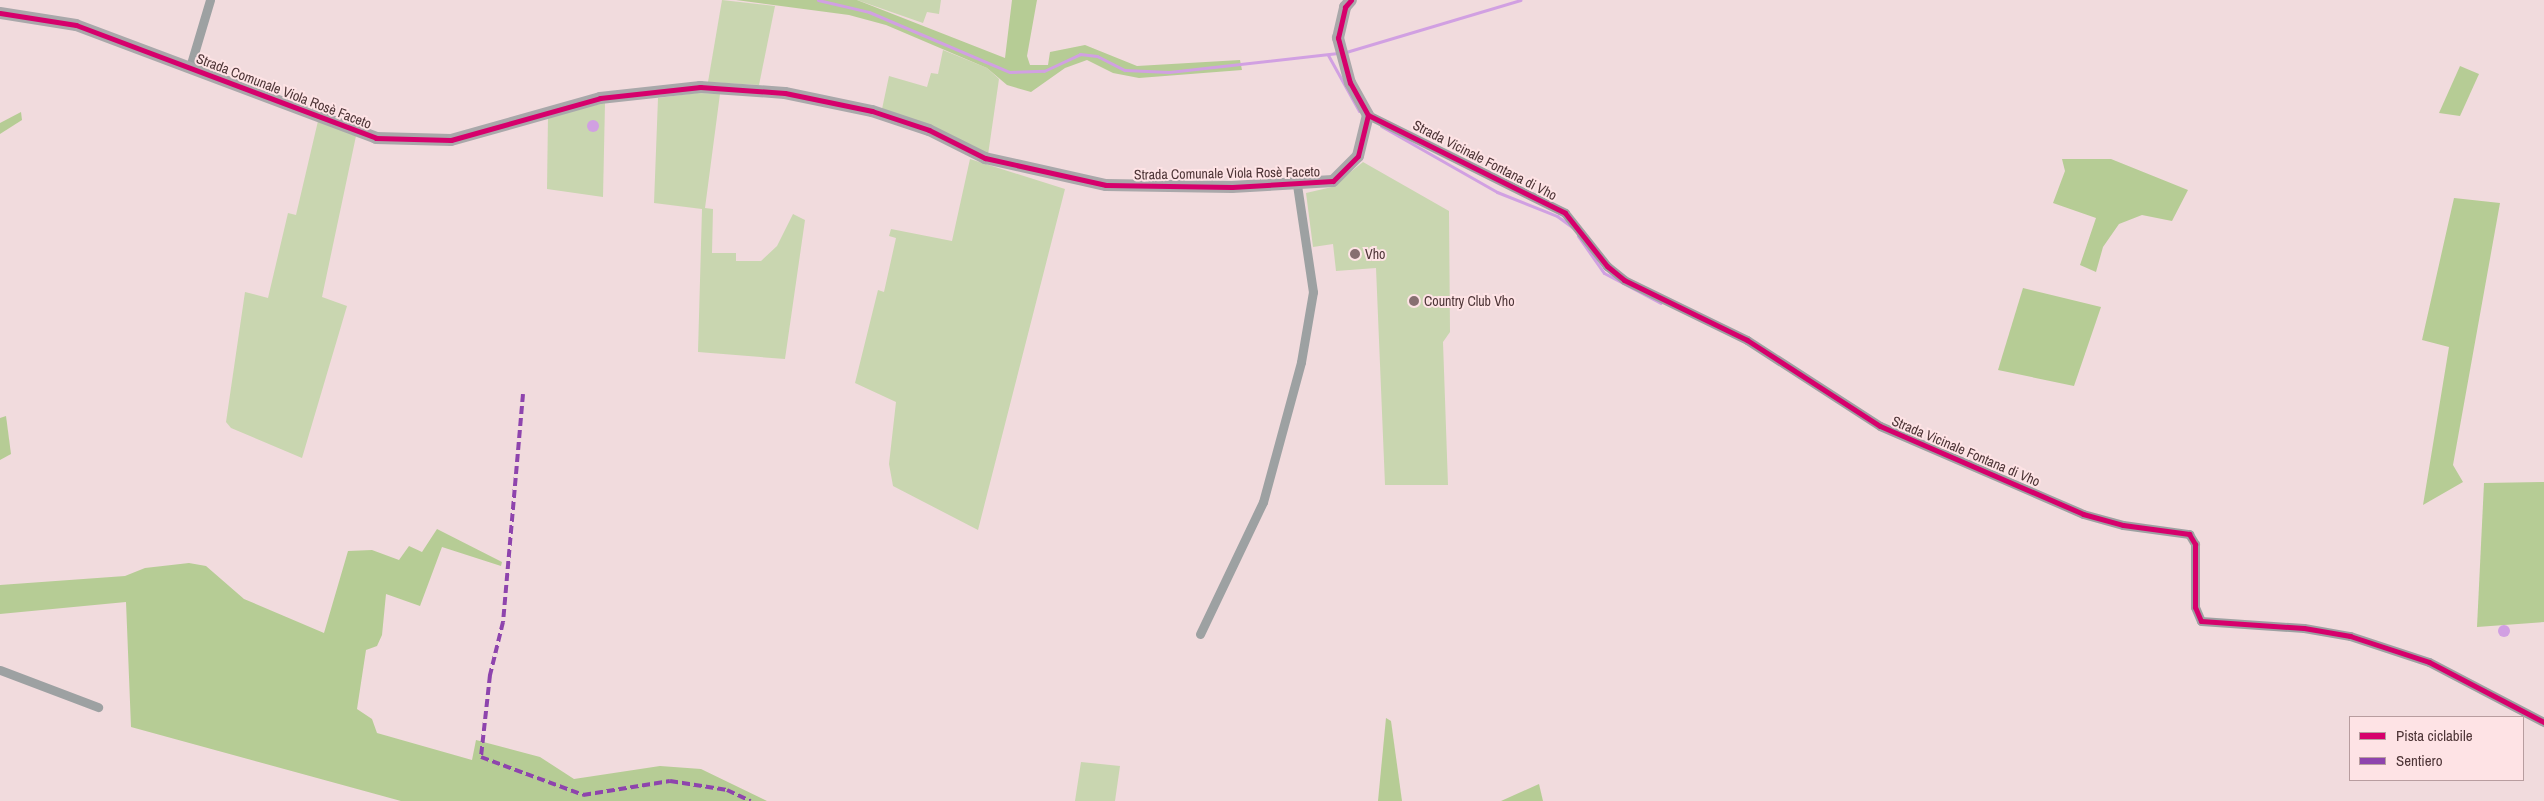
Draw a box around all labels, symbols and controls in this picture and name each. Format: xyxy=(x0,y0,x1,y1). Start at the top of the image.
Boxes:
street label: Strada Comunale Viola Rosè Faceto xyxy=(194,50,374,132)
street label: Strada Vicinale Fontana di Vho xyxy=(1410,116,1560,204)
street label: Strada Comunale Viola Rosè Faceto xyxy=(1134,163,1320,183)
place label: Vho xyxy=(1365,246,1385,262)
marker: Vho xyxy=(1349,248,1361,260)
place label: Country Club Vho xyxy=(1424,293,1515,309)
marker: Country Club Vho xyxy=(1408,295,1420,307)
street label: Strada Vicinale Fontana di Vho xyxy=(1889,412,2043,490)
legend xyxy=(2349,716,2524,781)
text: Pista ciclabile xyxy=(2396,725,2473,746)
text: Sentiero xyxy=(2396,750,2443,771)

